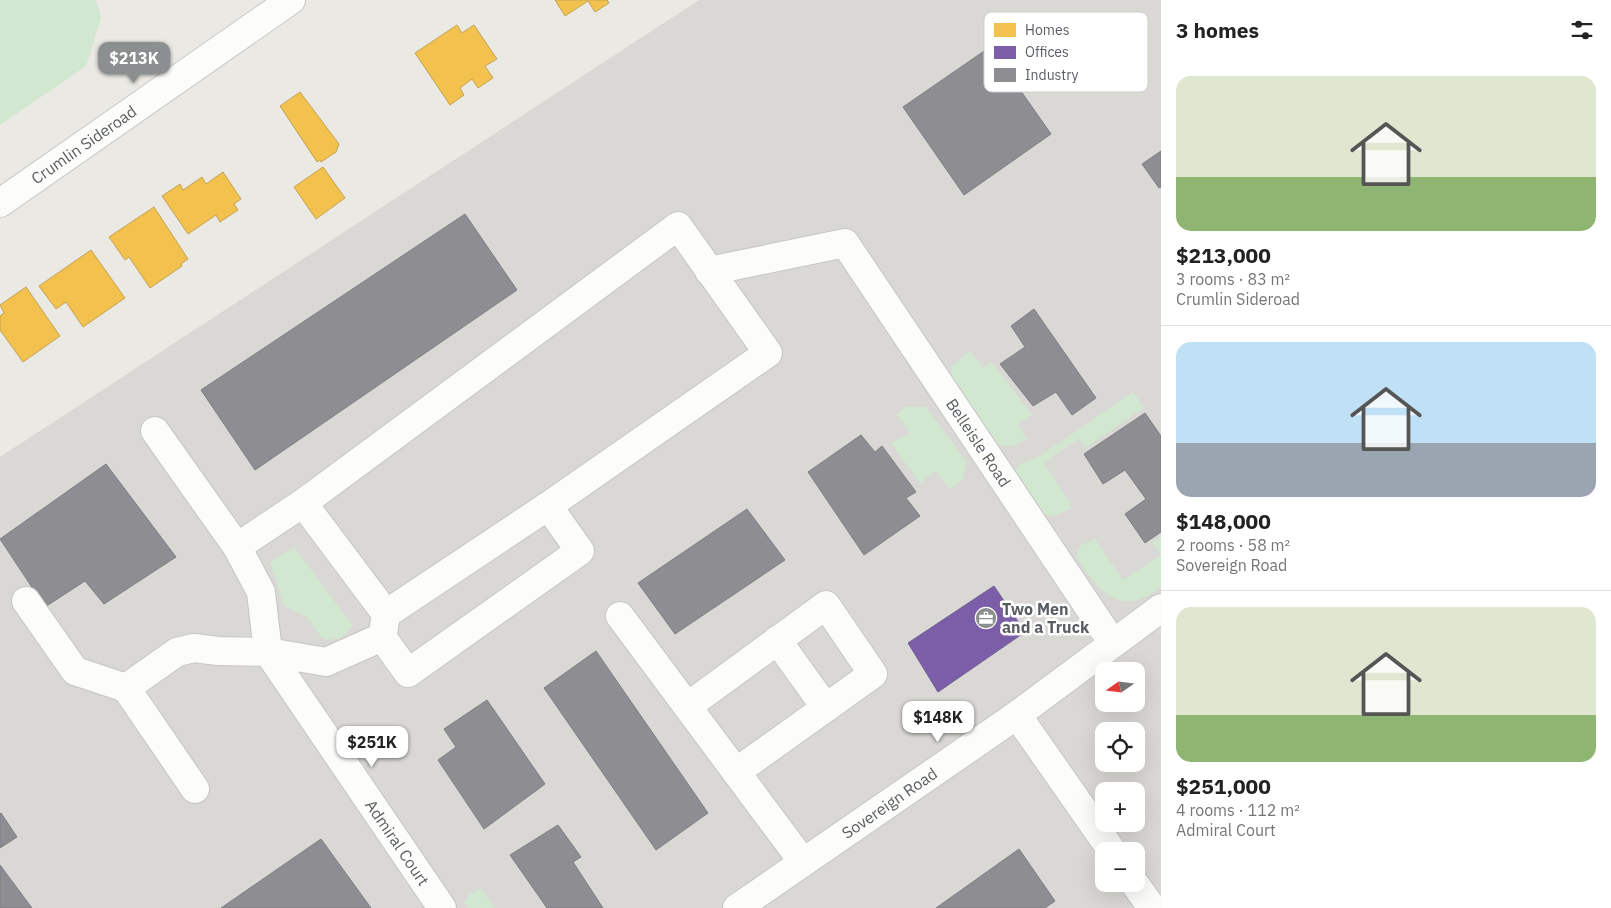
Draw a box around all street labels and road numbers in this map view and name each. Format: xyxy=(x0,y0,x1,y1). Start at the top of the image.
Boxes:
street label: Crumlin Sideroad xyxy=(27,101,140,188)
street label: Belleisle Road xyxy=(942,395,1015,491)
street label: Sovereign Road xyxy=(838,763,941,843)
street label: Admiral Court xyxy=(361,796,434,889)

